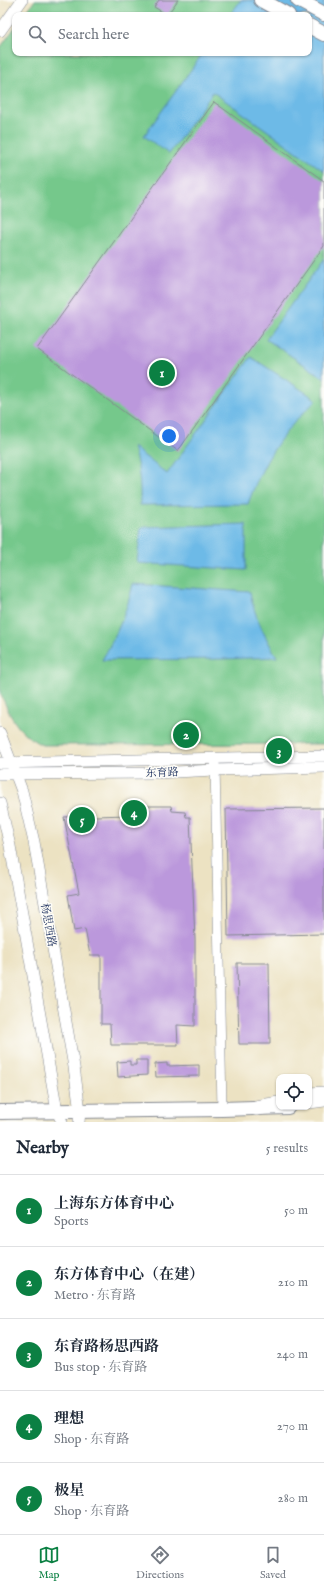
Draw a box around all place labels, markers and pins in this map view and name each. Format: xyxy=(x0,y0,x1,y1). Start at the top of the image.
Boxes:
pin: 1 xyxy=(149,358,175,388)
pin: 2 xyxy=(173,720,199,750)
pin: 3 xyxy=(266,736,292,766)
pin: 4 xyxy=(121,798,147,828)
pin: 5 xyxy=(69,805,95,835)

